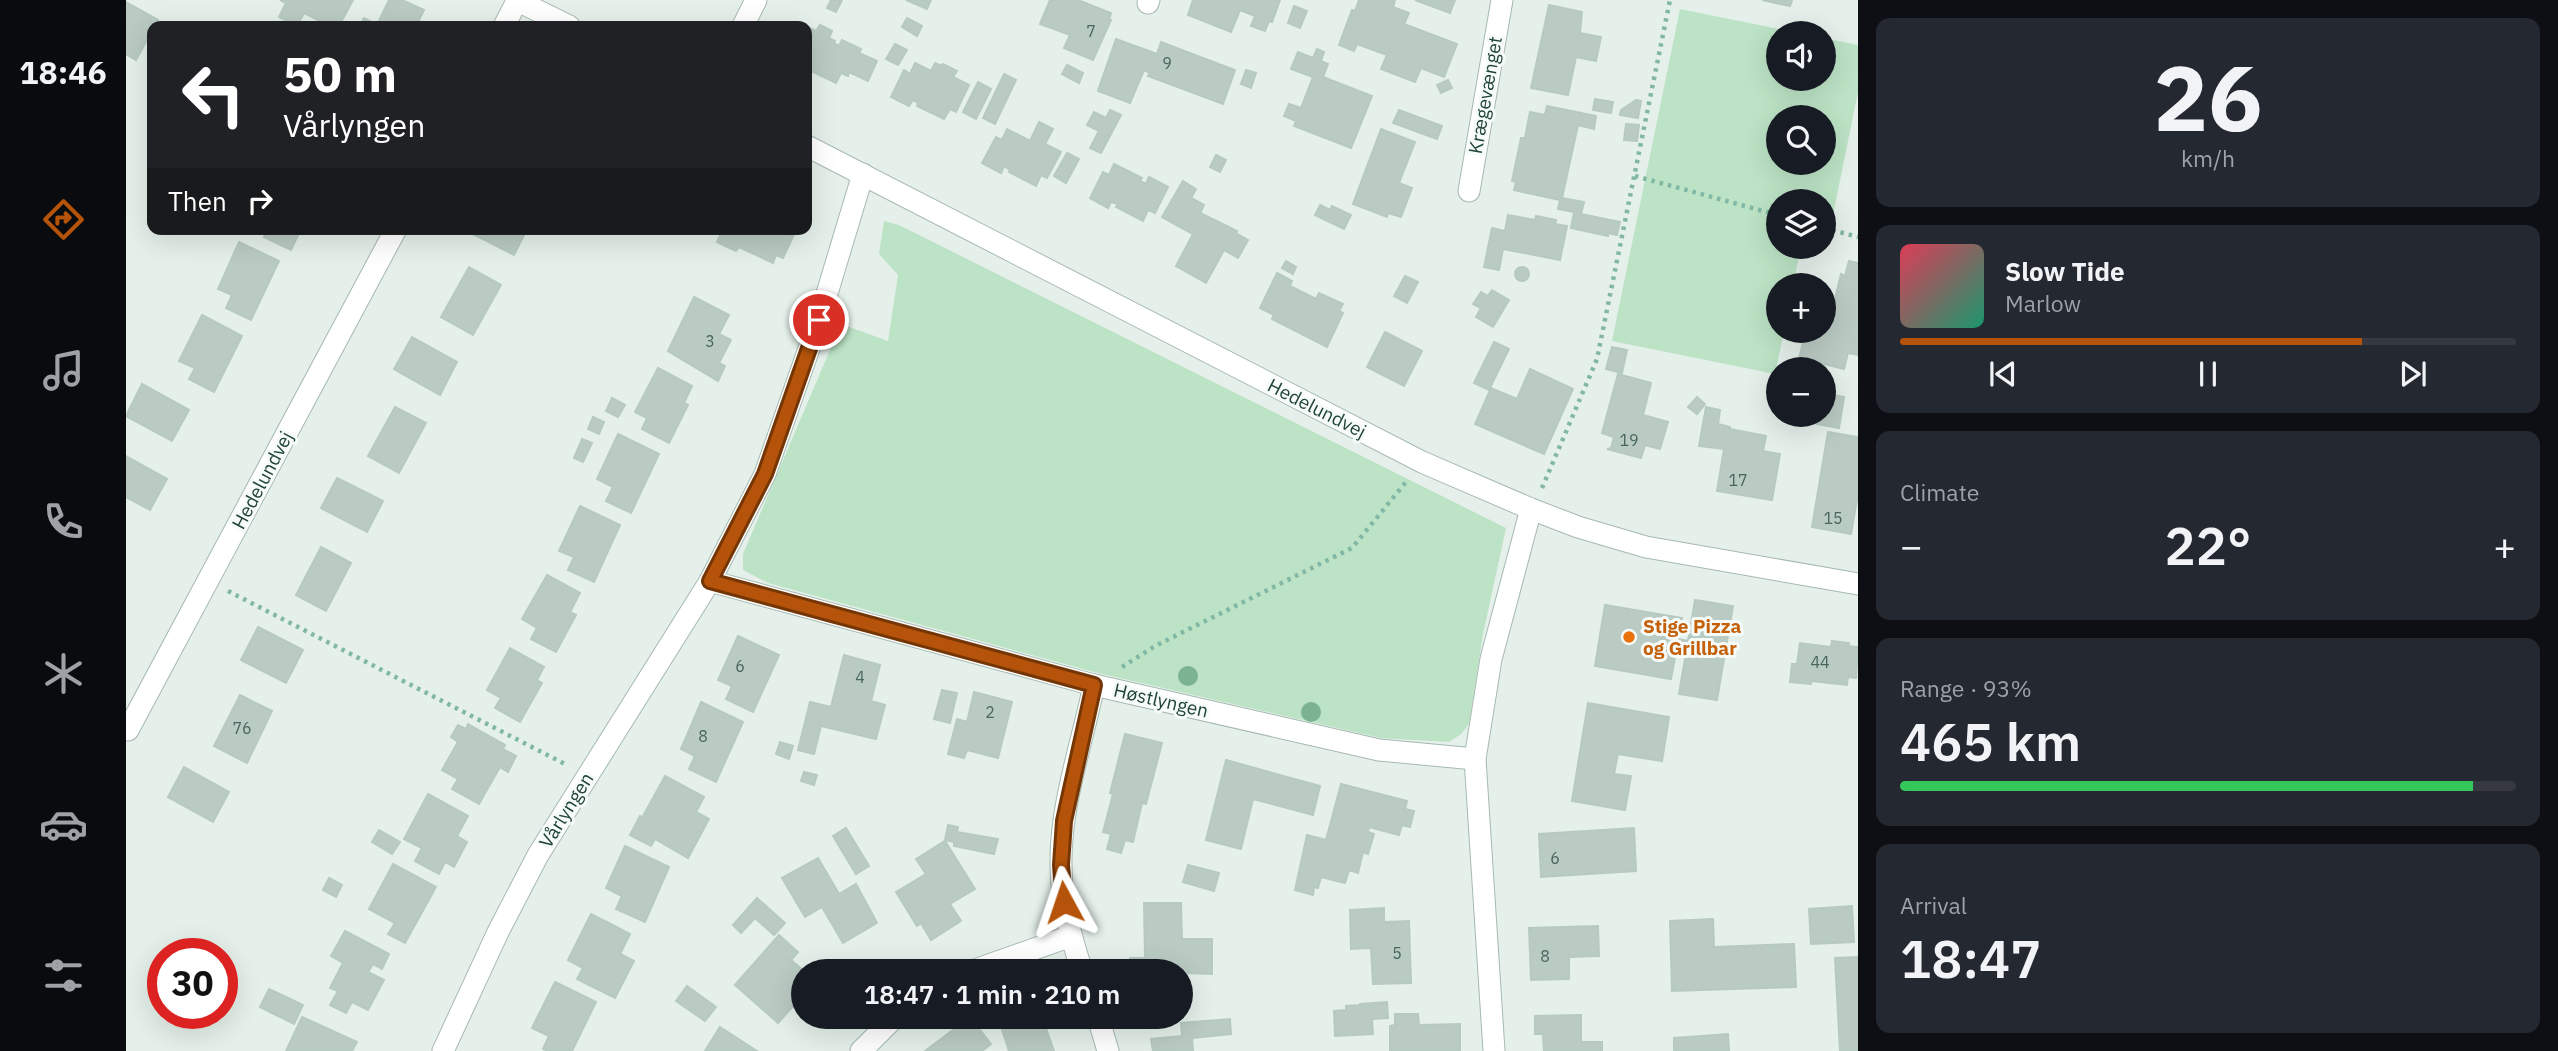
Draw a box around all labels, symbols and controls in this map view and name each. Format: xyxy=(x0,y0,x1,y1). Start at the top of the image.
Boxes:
house number: 7 xyxy=(1086,21,1096,41)
map controls xyxy=(1766,21,1836,427)
button: sound xyxy=(1766,21,1836,91)
street label: Krægevænget xyxy=(1463,34,1507,156)
text: 26 xyxy=(2153,38,2263,156)
text: 50 m xyxy=(283,42,397,105)
icon: left xyxy=(168,49,259,140)
text: 18:46 xyxy=(19,51,107,93)
house number: 9 xyxy=(1162,53,1172,73)
text: Vårlyngen xyxy=(283,104,425,146)
button: search xyxy=(1766,105,1836,175)
text: km/h xyxy=(2181,143,2235,173)
icon: right xyxy=(241,182,279,220)
text: Then xyxy=(168,184,227,218)
button: layers xyxy=(1766,189,1836,259)
icon: directions xyxy=(39,195,88,244)
text: Slow Tide xyxy=(2005,254,2125,288)
button: + xyxy=(1766,273,1836,343)
text: Marlow xyxy=(2005,288,2081,318)
pin xyxy=(789,290,849,350)
icon: arrive xyxy=(800,301,838,339)
house number: 3 xyxy=(705,331,715,351)
icon: music xyxy=(39,346,88,395)
icon: previous xyxy=(1984,355,2022,393)
icon: pause xyxy=(2189,355,2227,393)
icon: next xyxy=(2394,355,2432,393)
button: − xyxy=(1766,357,1836,427)
street label: Hedelundvej xyxy=(1264,373,1370,443)
street label: Hedelundvej xyxy=(226,427,298,533)
house number: 19 xyxy=(1619,430,1639,450)
house number: 17 xyxy=(1728,470,1748,490)
text: Climate xyxy=(1900,477,1979,507)
icon: phone xyxy=(39,497,88,546)
house number: 15 xyxy=(1823,508,1843,528)
text: 22° xyxy=(2165,512,2251,579)
text: − xyxy=(1900,521,1923,570)
text: + xyxy=(2493,521,2516,570)
place label: Stige Pizza og Grillbar xyxy=(1643,614,1742,660)
marker: Stige Pizza og Grillbar xyxy=(1621,629,1637,645)
icon: climate xyxy=(39,649,88,698)
house number: 44 xyxy=(1810,652,1830,672)
house number: 6 xyxy=(735,656,745,676)
house number: 4 xyxy=(855,667,865,687)
text: Range · 93% xyxy=(1900,673,2032,703)
street label: Høstlyngen xyxy=(1111,677,1211,723)
house number: 2 xyxy=(985,702,995,722)
text: 465 km xyxy=(1900,708,2081,775)
house number: 76 xyxy=(232,718,252,738)
house number: 8 xyxy=(698,726,708,746)
street label: Vårlyngen xyxy=(533,768,599,852)
icon: car xyxy=(39,800,88,849)
house number: 6 xyxy=(1550,848,1560,868)
position arrow xyxy=(1027,865,1101,939)
text: Arrival xyxy=(1900,890,1967,920)
text: 18:47 xyxy=(1900,925,2041,992)
speed limit sign: 30 xyxy=(147,938,238,1029)
house number: 5 xyxy=(1392,943,1402,963)
house number: 8 xyxy=(1540,946,1550,966)
icon: filters xyxy=(39,951,88,1000)
text: 18:47 · 1 min · 210 m xyxy=(864,977,1120,1011)

